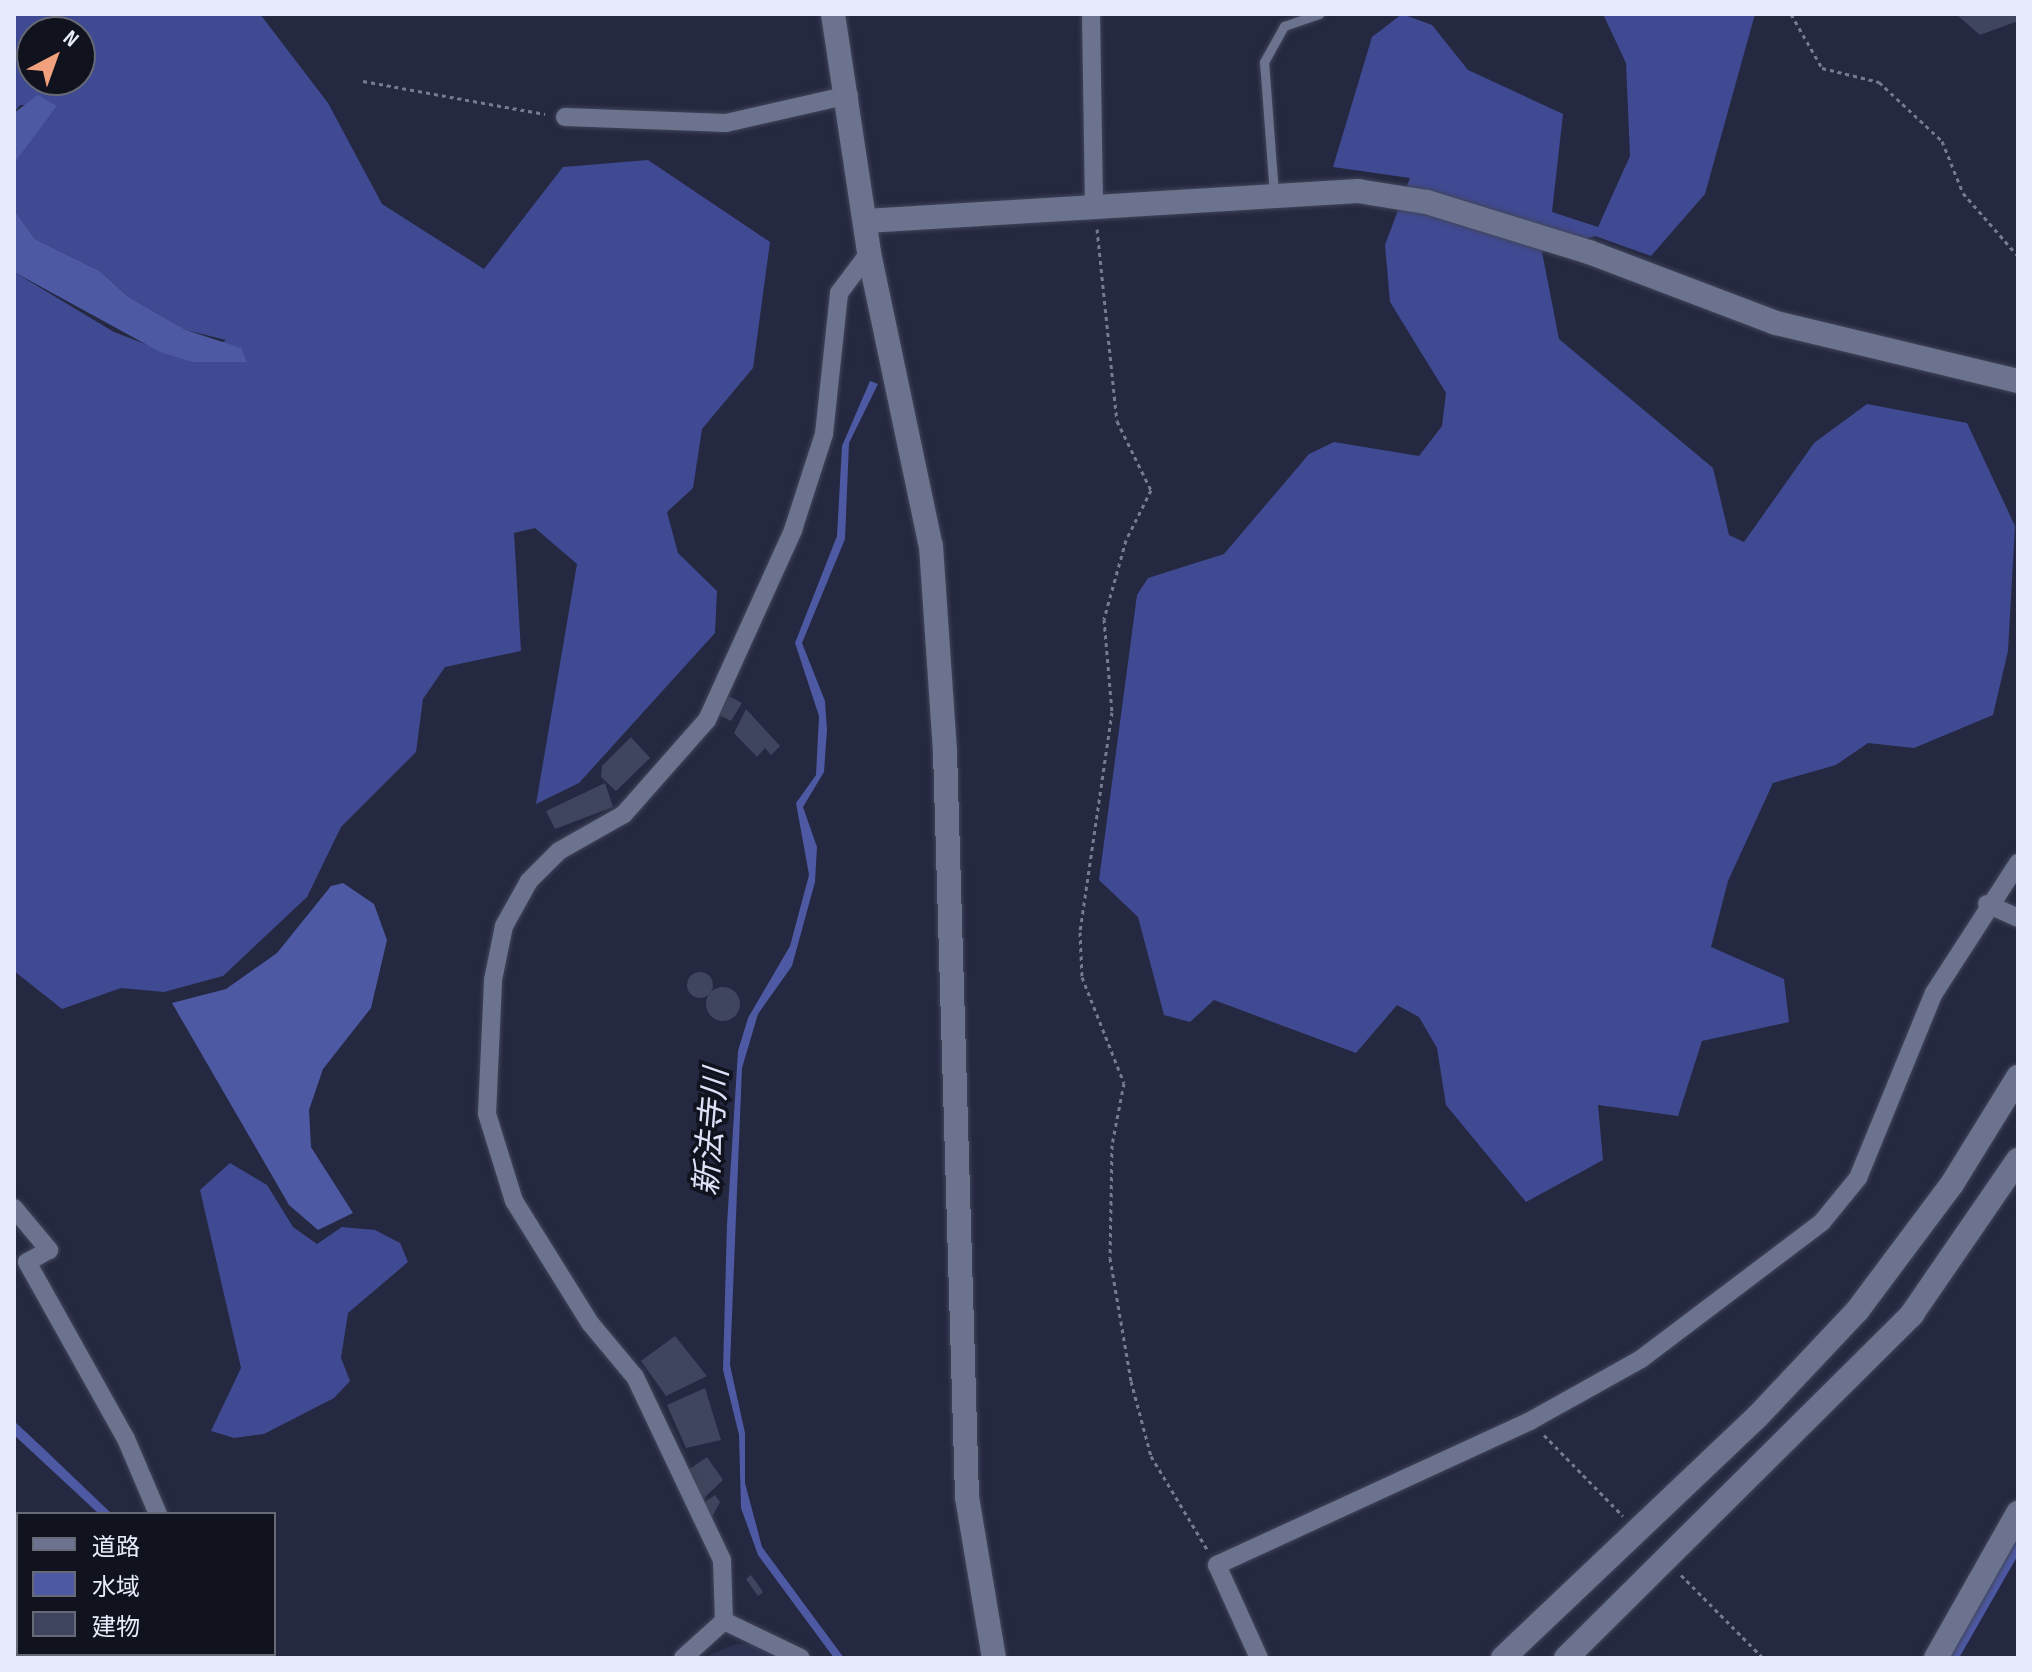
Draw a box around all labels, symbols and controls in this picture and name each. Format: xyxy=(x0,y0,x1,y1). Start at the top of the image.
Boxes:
north arrow xyxy=(16,16,96,96)
text: N xyxy=(57,25,84,53)
water label: 新法寺川 xyxy=(688,1067,738,1197)
legend xyxy=(16,1512,276,1656)
text: 道路 xyxy=(92,1533,140,1562)
text: 水域 xyxy=(92,1573,140,1602)
text: 建物 xyxy=(92,1613,140,1642)

